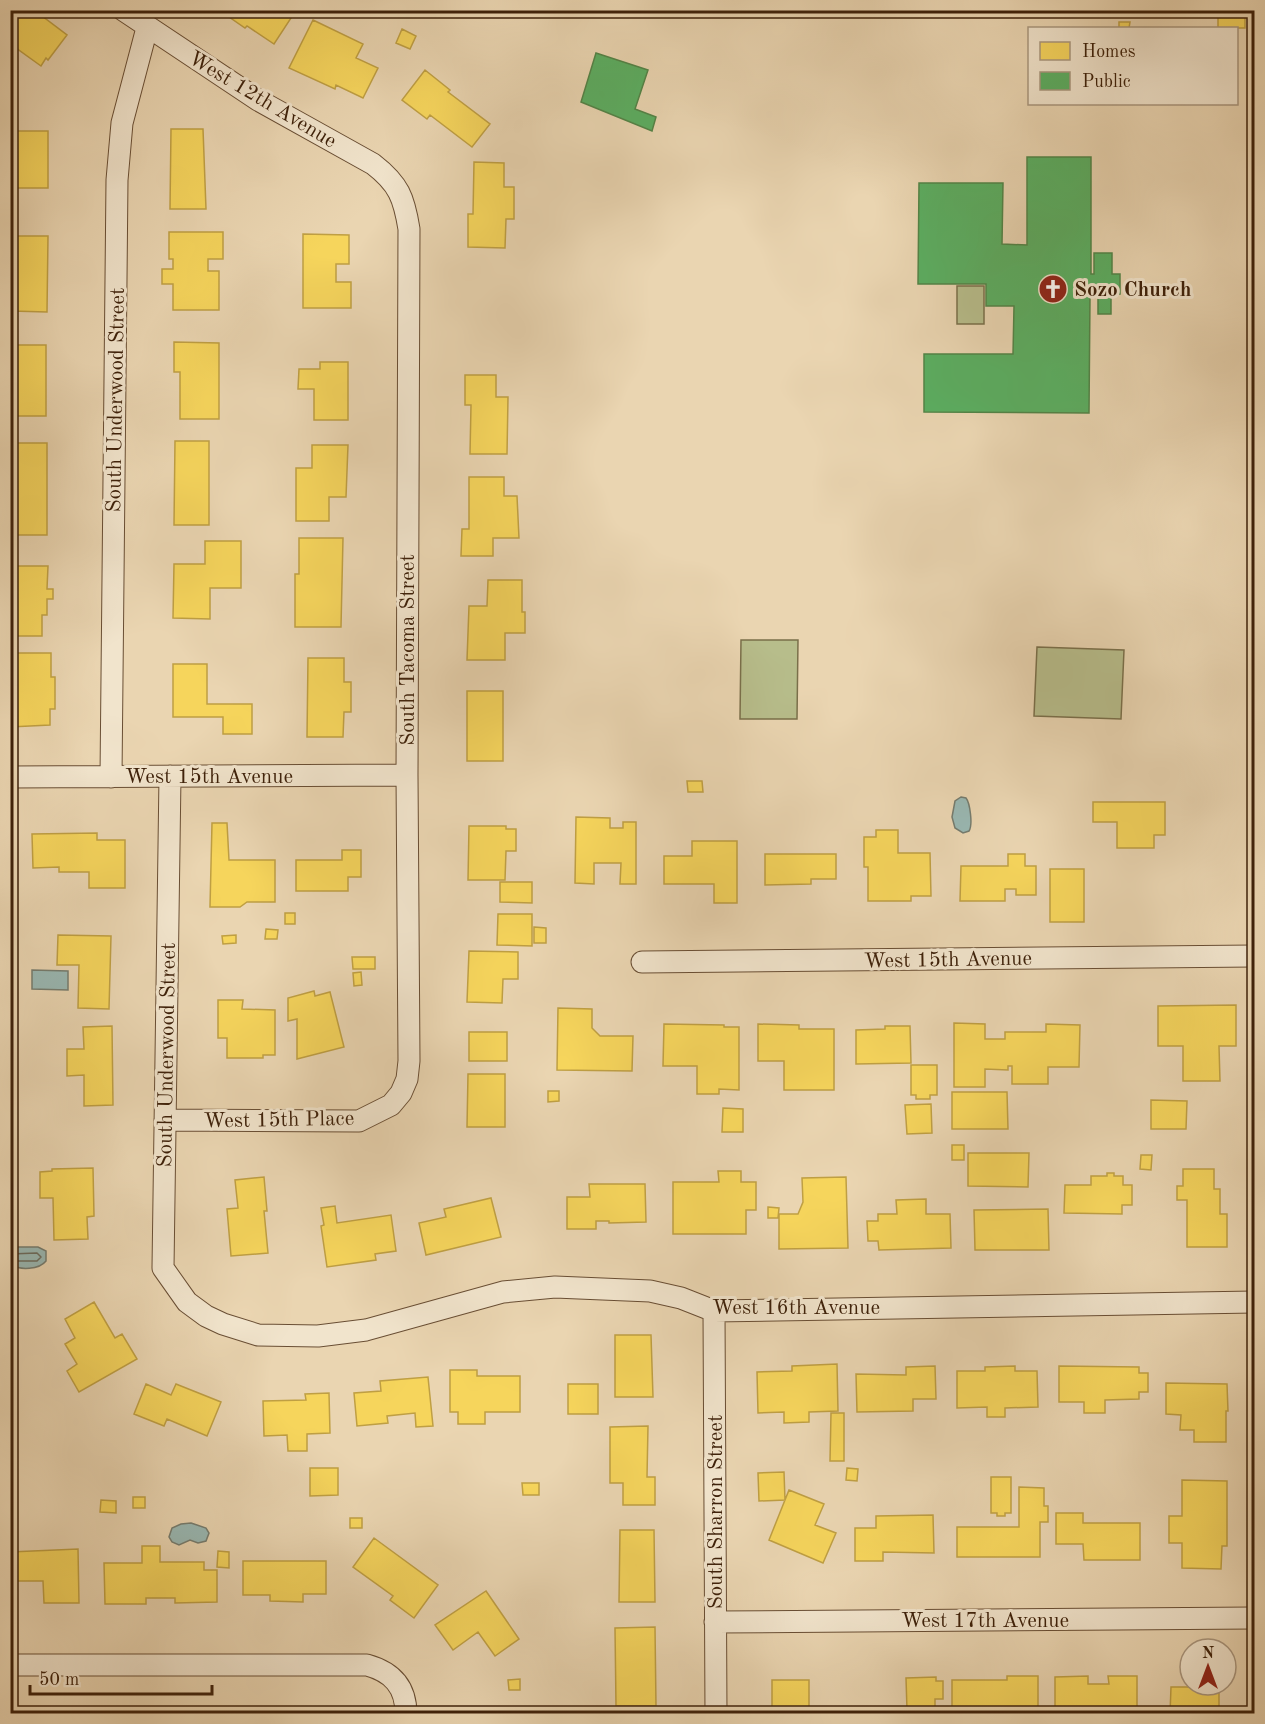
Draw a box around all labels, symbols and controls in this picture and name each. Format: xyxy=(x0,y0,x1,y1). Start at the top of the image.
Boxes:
legend xyxy=(1028,27,1238,105)
text: Homes xyxy=(1082,43,1136,61)
street label: West 12th Avenue xyxy=(185,48,340,153)
text: Public xyxy=(1082,73,1131,91)
church icon: Sozo Church xyxy=(1037,273,1069,305)
place label: Sozo Church xyxy=(1074,280,1192,301)
street label: South Underwood Street xyxy=(104,287,129,513)
street label: South Tacoma Street xyxy=(398,554,419,746)
street label: West 15th Avenue xyxy=(125,767,293,788)
street label: South Underwood Street xyxy=(155,942,180,1168)
street label: West 15th Avenue xyxy=(864,949,1032,972)
street label: West 15th Place xyxy=(204,1109,354,1132)
street label: West 16th Avenue xyxy=(712,1298,880,1319)
street label: South Sharron Street xyxy=(706,1415,727,1609)
street label: West 17th Avenue xyxy=(901,1611,1069,1632)
north arrow xyxy=(1178,1637,1238,1697)
text: N xyxy=(1202,1646,1215,1662)
scale bar xyxy=(30,1658,212,1696)
text: 50 m xyxy=(39,1671,79,1689)

